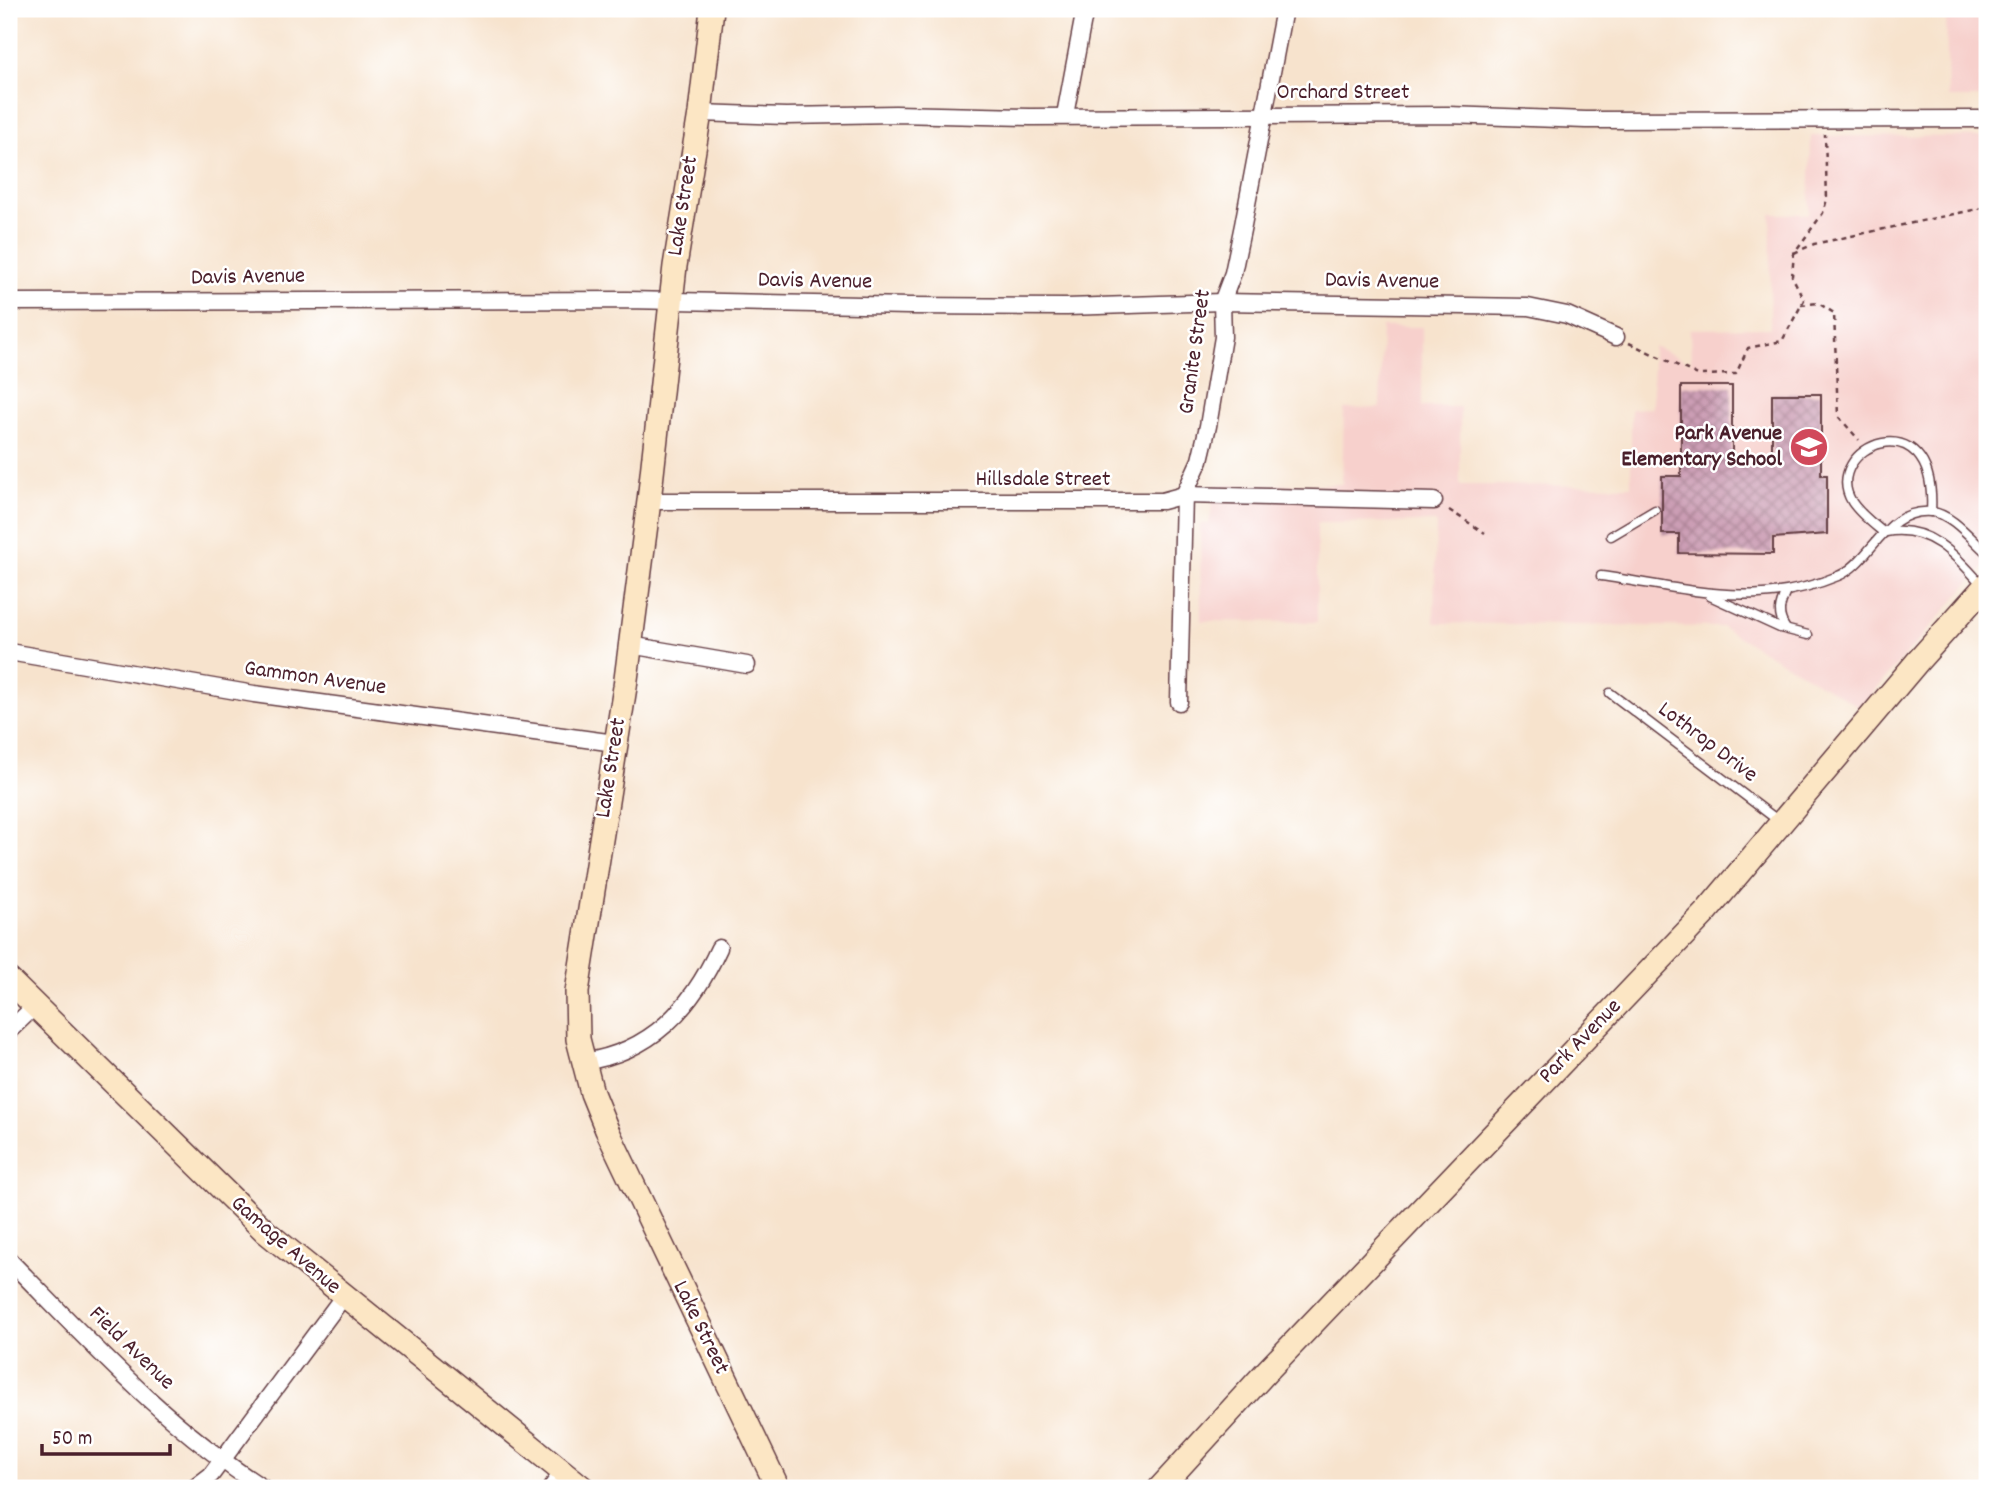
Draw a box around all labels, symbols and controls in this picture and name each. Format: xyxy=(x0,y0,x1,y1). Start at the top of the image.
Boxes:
street label: Orchard Street xyxy=(1277,77,1409,110)
street label: Lake Street xyxy=(660,154,708,258)
street label: Davis Avenue xyxy=(191,261,305,295)
street label: Davis Avenue xyxy=(758,265,872,299)
street label: Davis Avenue xyxy=(1325,265,1439,299)
street label: Granite Street xyxy=(1171,288,1221,416)
place label: Park Avenue Elementary School xyxy=(1621,418,1783,477)
school or university icon: Park Avenue Elementary School xyxy=(1788,426,1830,468)
street label: Hillsdale Street xyxy=(976,464,1110,497)
street label: Gammon Avenue xyxy=(242,653,388,705)
street label: Lothrop Drive xyxy=(1650,694,1764,792)
street label: Lake Street xyxy=(588,716,636,820)
street label: Park Avenue xyxy=(1532,992,1630,1092)
street label: Gamage Avenue xyxy=(222,1188,348,1304)
street label: Lake Street xyxy=(663,1275,737,1381)
street label: Field Avenue xyxy=(80,1299,182,1399)
scale bar xyxy=(42,1413,170,1457)
text: 50 m xyxy=(52,1425,92,1455)

